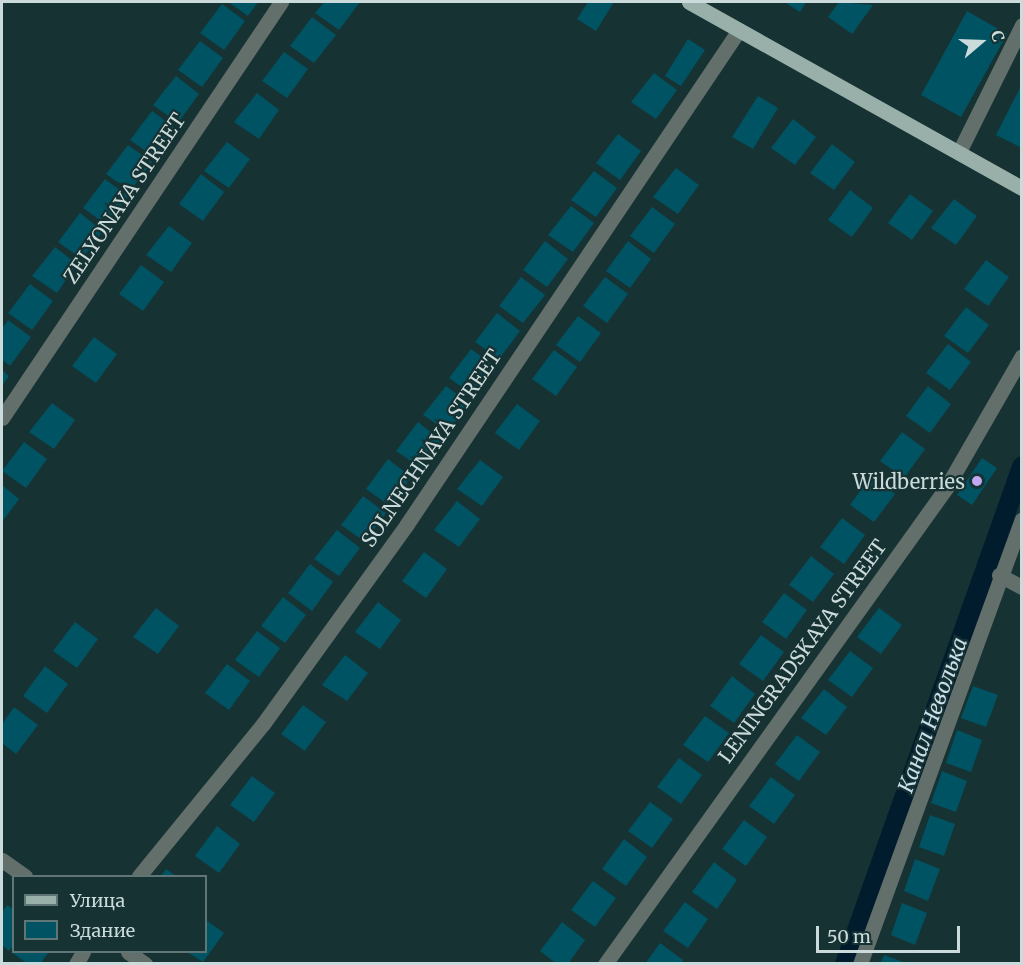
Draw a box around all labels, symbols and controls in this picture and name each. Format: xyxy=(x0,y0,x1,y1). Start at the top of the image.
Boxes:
north arrow xyxy=(951,12,1011,72)
text: С xyxy=(987,28,1009,44)
street label: ZELYONAYA STREET xyxy=(58,108,190,288)
street label: SOLNECHNAYA STREET xyxy=(356,345,506,551)
place label: Wildberries xyxy=(853,469,965,493)
marker: Wildberries xyxy=(970,474,984,488)
street label: LENINGRADSKAYA STREET xyxy=(713,535,891,767)
water label: Канал Неволька xyxy=(893,634,973,796)
legend xyxy=(12,875,207,953)
text: Улица xyxy=(70,889,125,912)
scale bar xyxy=(819,914,963,952)
text: Здание xyxy=(70,919,135,942)
text: 50 m xyxy=(827,925,871,948)

